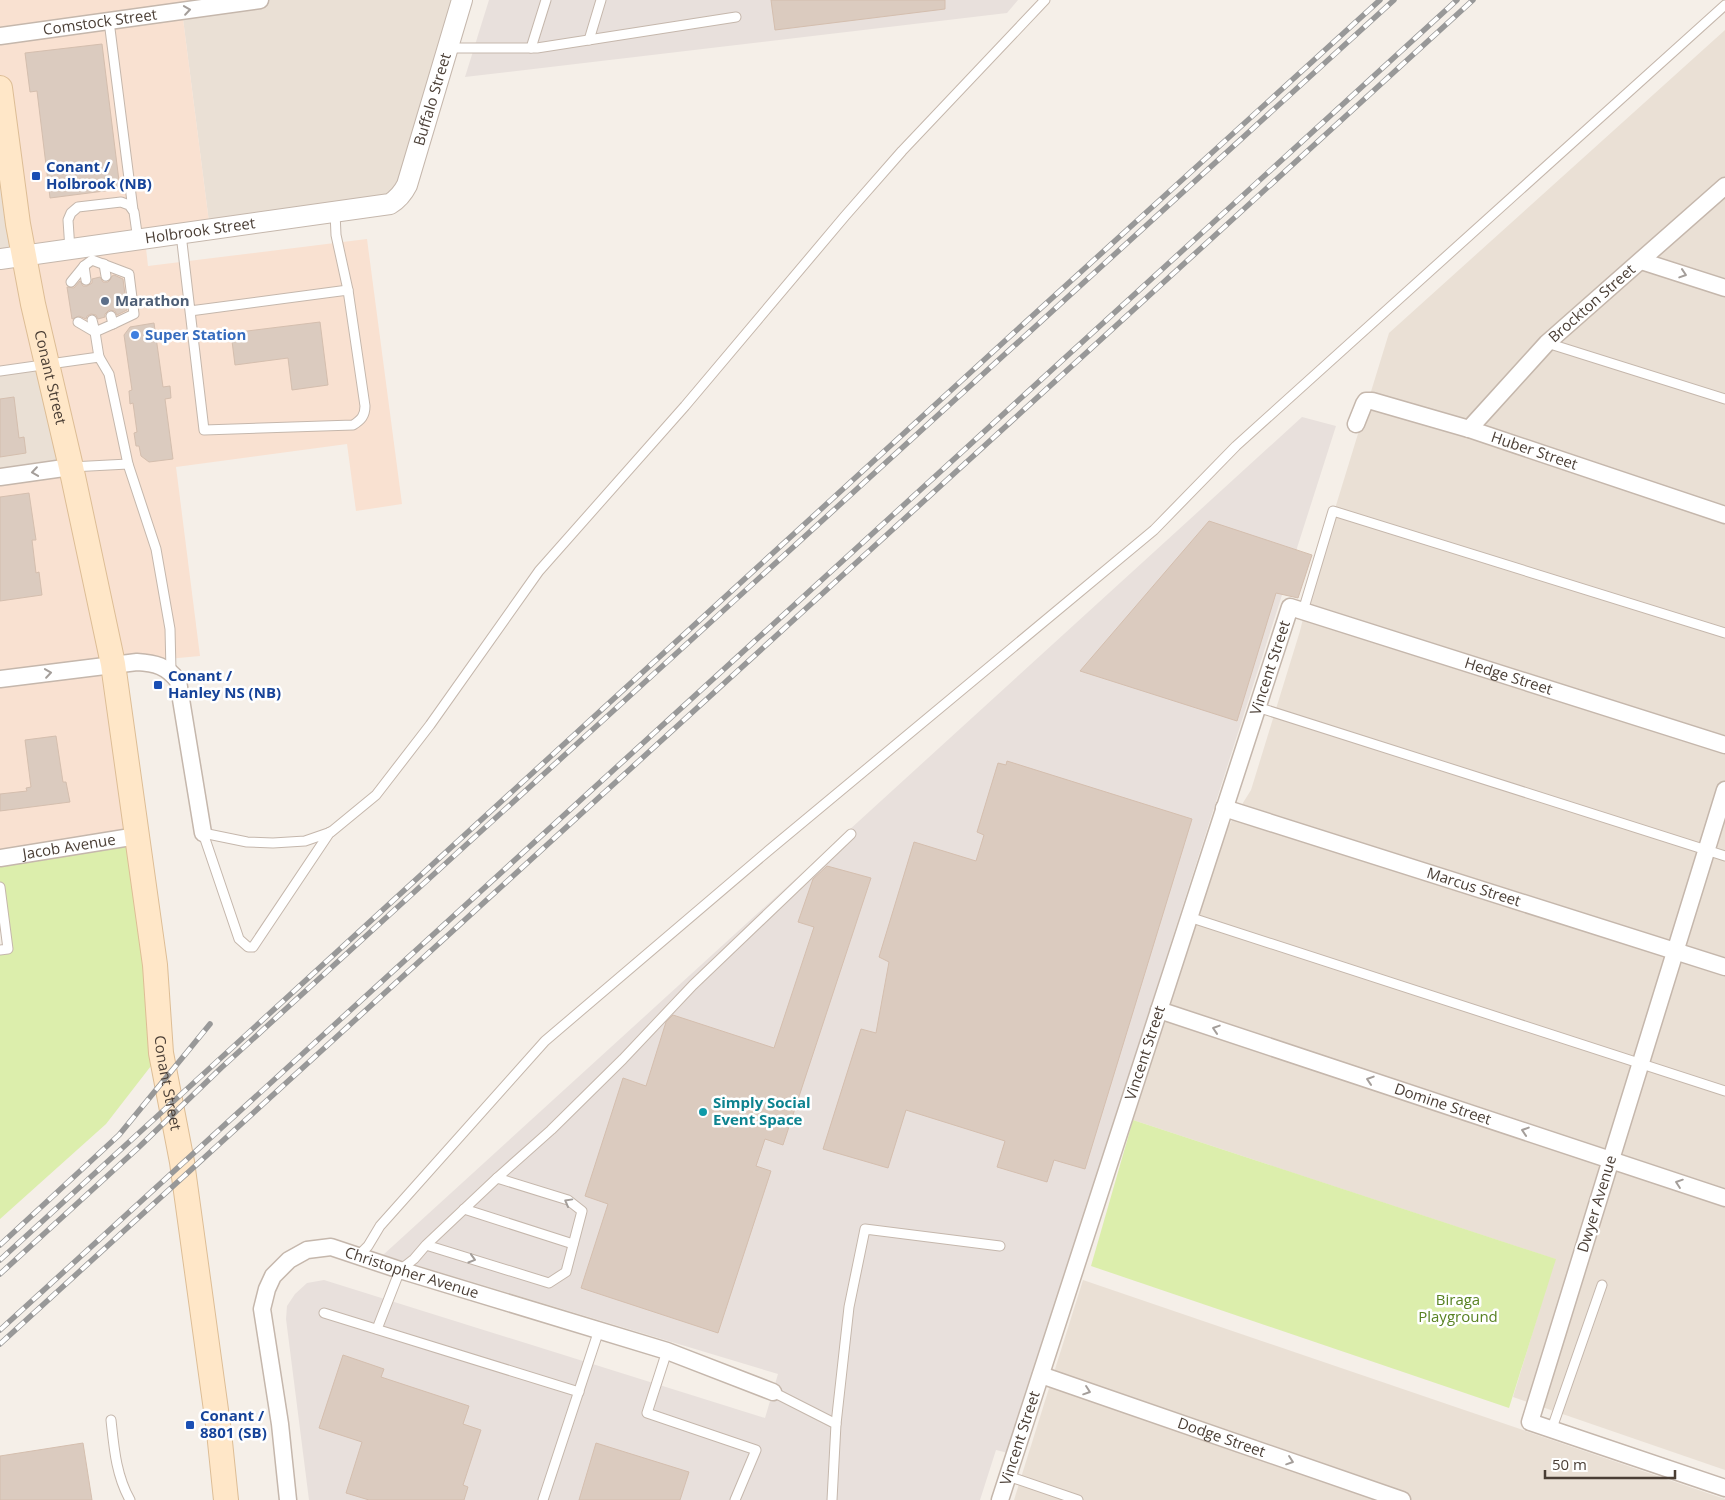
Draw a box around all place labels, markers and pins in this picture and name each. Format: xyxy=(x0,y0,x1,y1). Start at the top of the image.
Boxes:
place label: Conant / Holbrook (NB) xyxy=(46,156,152,193)
marker: Conant / Holbrook (NB) xyxy=(30,170,42,182)
place label: Marathon xyxy=(115,290,190,310)
marker: Marathon xyxy=(99,295,111,307)
place label: Super Station xyxy=(145,324,246,344)
marker: Super Station xyxy=(129,329,141,341)
place label: Conant / Hanley NS (NB) xyxy=(168,665,281,702)
marker: Conant / Hanley NS (NB) xyxy=(152,679,164,691)
place label: Simply Social Event Space xyxy=(713,1092,811,1129)
marker: Simply Social Event Space xyxy=(697,1106,709,1118)
place label: Conant / 8801 (SB) xyxy=(200,1405,267,1442)
marker: Conant / 8801 (SB) xyxy=(184,1419,196,1431)

